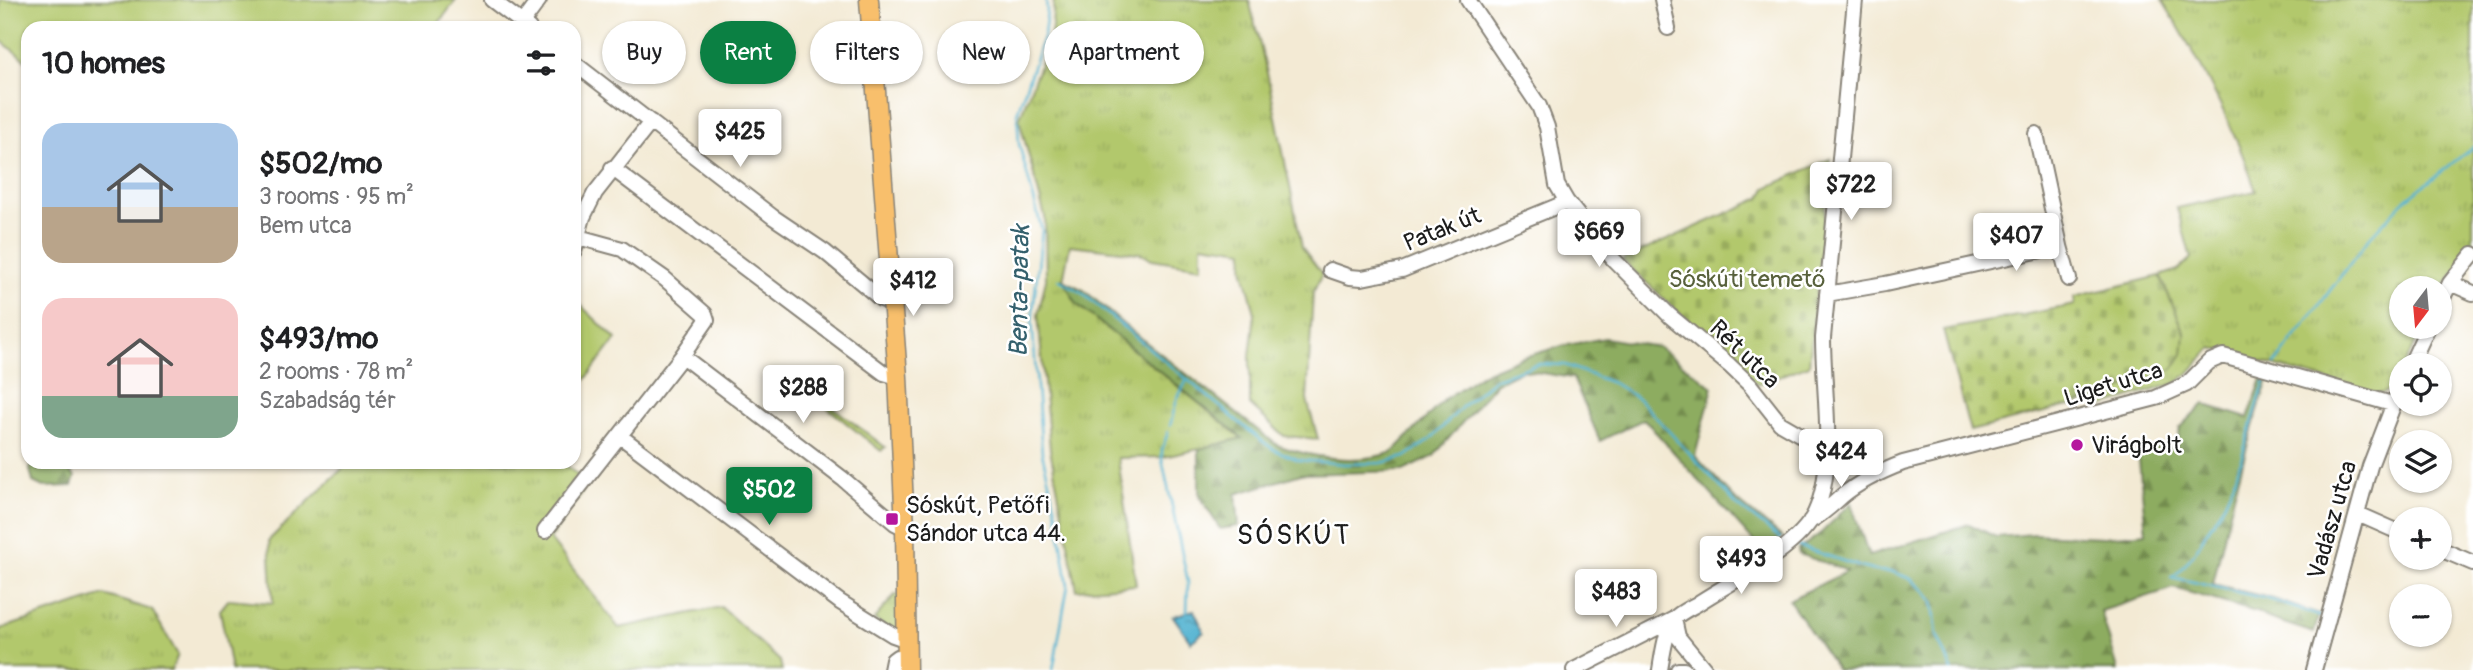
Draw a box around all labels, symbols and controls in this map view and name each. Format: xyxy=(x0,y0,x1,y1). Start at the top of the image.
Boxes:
chip: Buy xyxy=(602,21,686,84)
chip: Rent xyxy=(700,21,796,84)
chip: Filters xyxy=(810,21,923,84)
chip: New xyxy=(937,21,1030,84)
chip: Apartment xyxy=(1044,21,1204,84)
icon: filters xyxy=(522,44,560,82)
text: 10 homes xyxy=(42,45,165,82)
pin: $425 xyxy=(699,110,781,169)
text: $425 xyxy=(714,117,766,146)
text: $502/mo xyxy=(259,145,382,182)
icon: home xyxy=(98,151,182,235)
pin: $722 xyxy=(1810,162,1892,222)
text: $722 xyxy=(1826,170,1876,199)
text: 3 rooms · 95 m² xyxy=(259,182,414,211)
street label: Patak út xyxy=(1399,201,1485,258)
pin: $669 xyxy=(1558,210,1640,269)
text: Bem utca xyxy=(259,211,352,240)
pin: $407 xyxy=(1975,214,2057,273)
text: $669 xyxy=(1573,217,1625,246)
text: $407 xyxy=(1989,221,2043,250)
water label: Benta-patak xyxy=(1003,223,1037,357)
pin: $412 xyxy=(872,258,954,318)
park label: Sóskúti temető xyxy=(1669,265,1825,294)
text: $412 xyxy=(889,266,937,295)
north arrow xyxy=(2389,276,2452,340)
map controls xyxy=(2389,276,2452,647)
street label: Rét utca xyxy=(1703,314,1786,395)
text: $493/mo xyxy=(259,320,378,357)
icon: home xyxy=(98,326,182,410)
button: locate xyxy=(2389,353,2452,416)
street label: Liget utca xyxy=(2060,356,2166,413)
text: 2 rooms · 78 m² xyxy=(259,357,413,386)
pin: $288 xyxy=(762,366,844,425)
text: $288 xyxy=(779,373,827,402)
text: Szabadság tér xyxy=(259,386,396,415)
pin: $424 xyxy=(1800,430,1882,489)
button: layers xyxy=(2389,430,2452,493)
place label: Virágbolt xyxy=(2091,431,2182,460)
text: $424 xyxy=(1815,437,1867,466)
marker: Virágbolt xyxy=(2069,437,2085,453)
street label: Vadász utca xyxy=(2302,457,2363,583)
pin: $502 xyxy=(728,468,810,527)
text: $502 xyxy=(742,475,796,504)
place label: Sóskút, Petőfi Sándor utca 44. xyxy=(906,491,1066,548)
button: + xyxy=(2389,507,2452,570)
marker: Sóskút, Petőfi Sándor utca 44. xyxy=(884,511,900,527)
district label: SÓSKÚT xyxy=(1237,518,1351,553)
pin: $493 xyxy=(1700,536,1782,596)
text: $493 xyxy=(1716,544,1766,573)
pin: $483 xyxy=(1575,570,1657,629)
text: $483 xyxy=(1591,577,1641,606)
button: − xyxy=(2389,584,2452,647)

